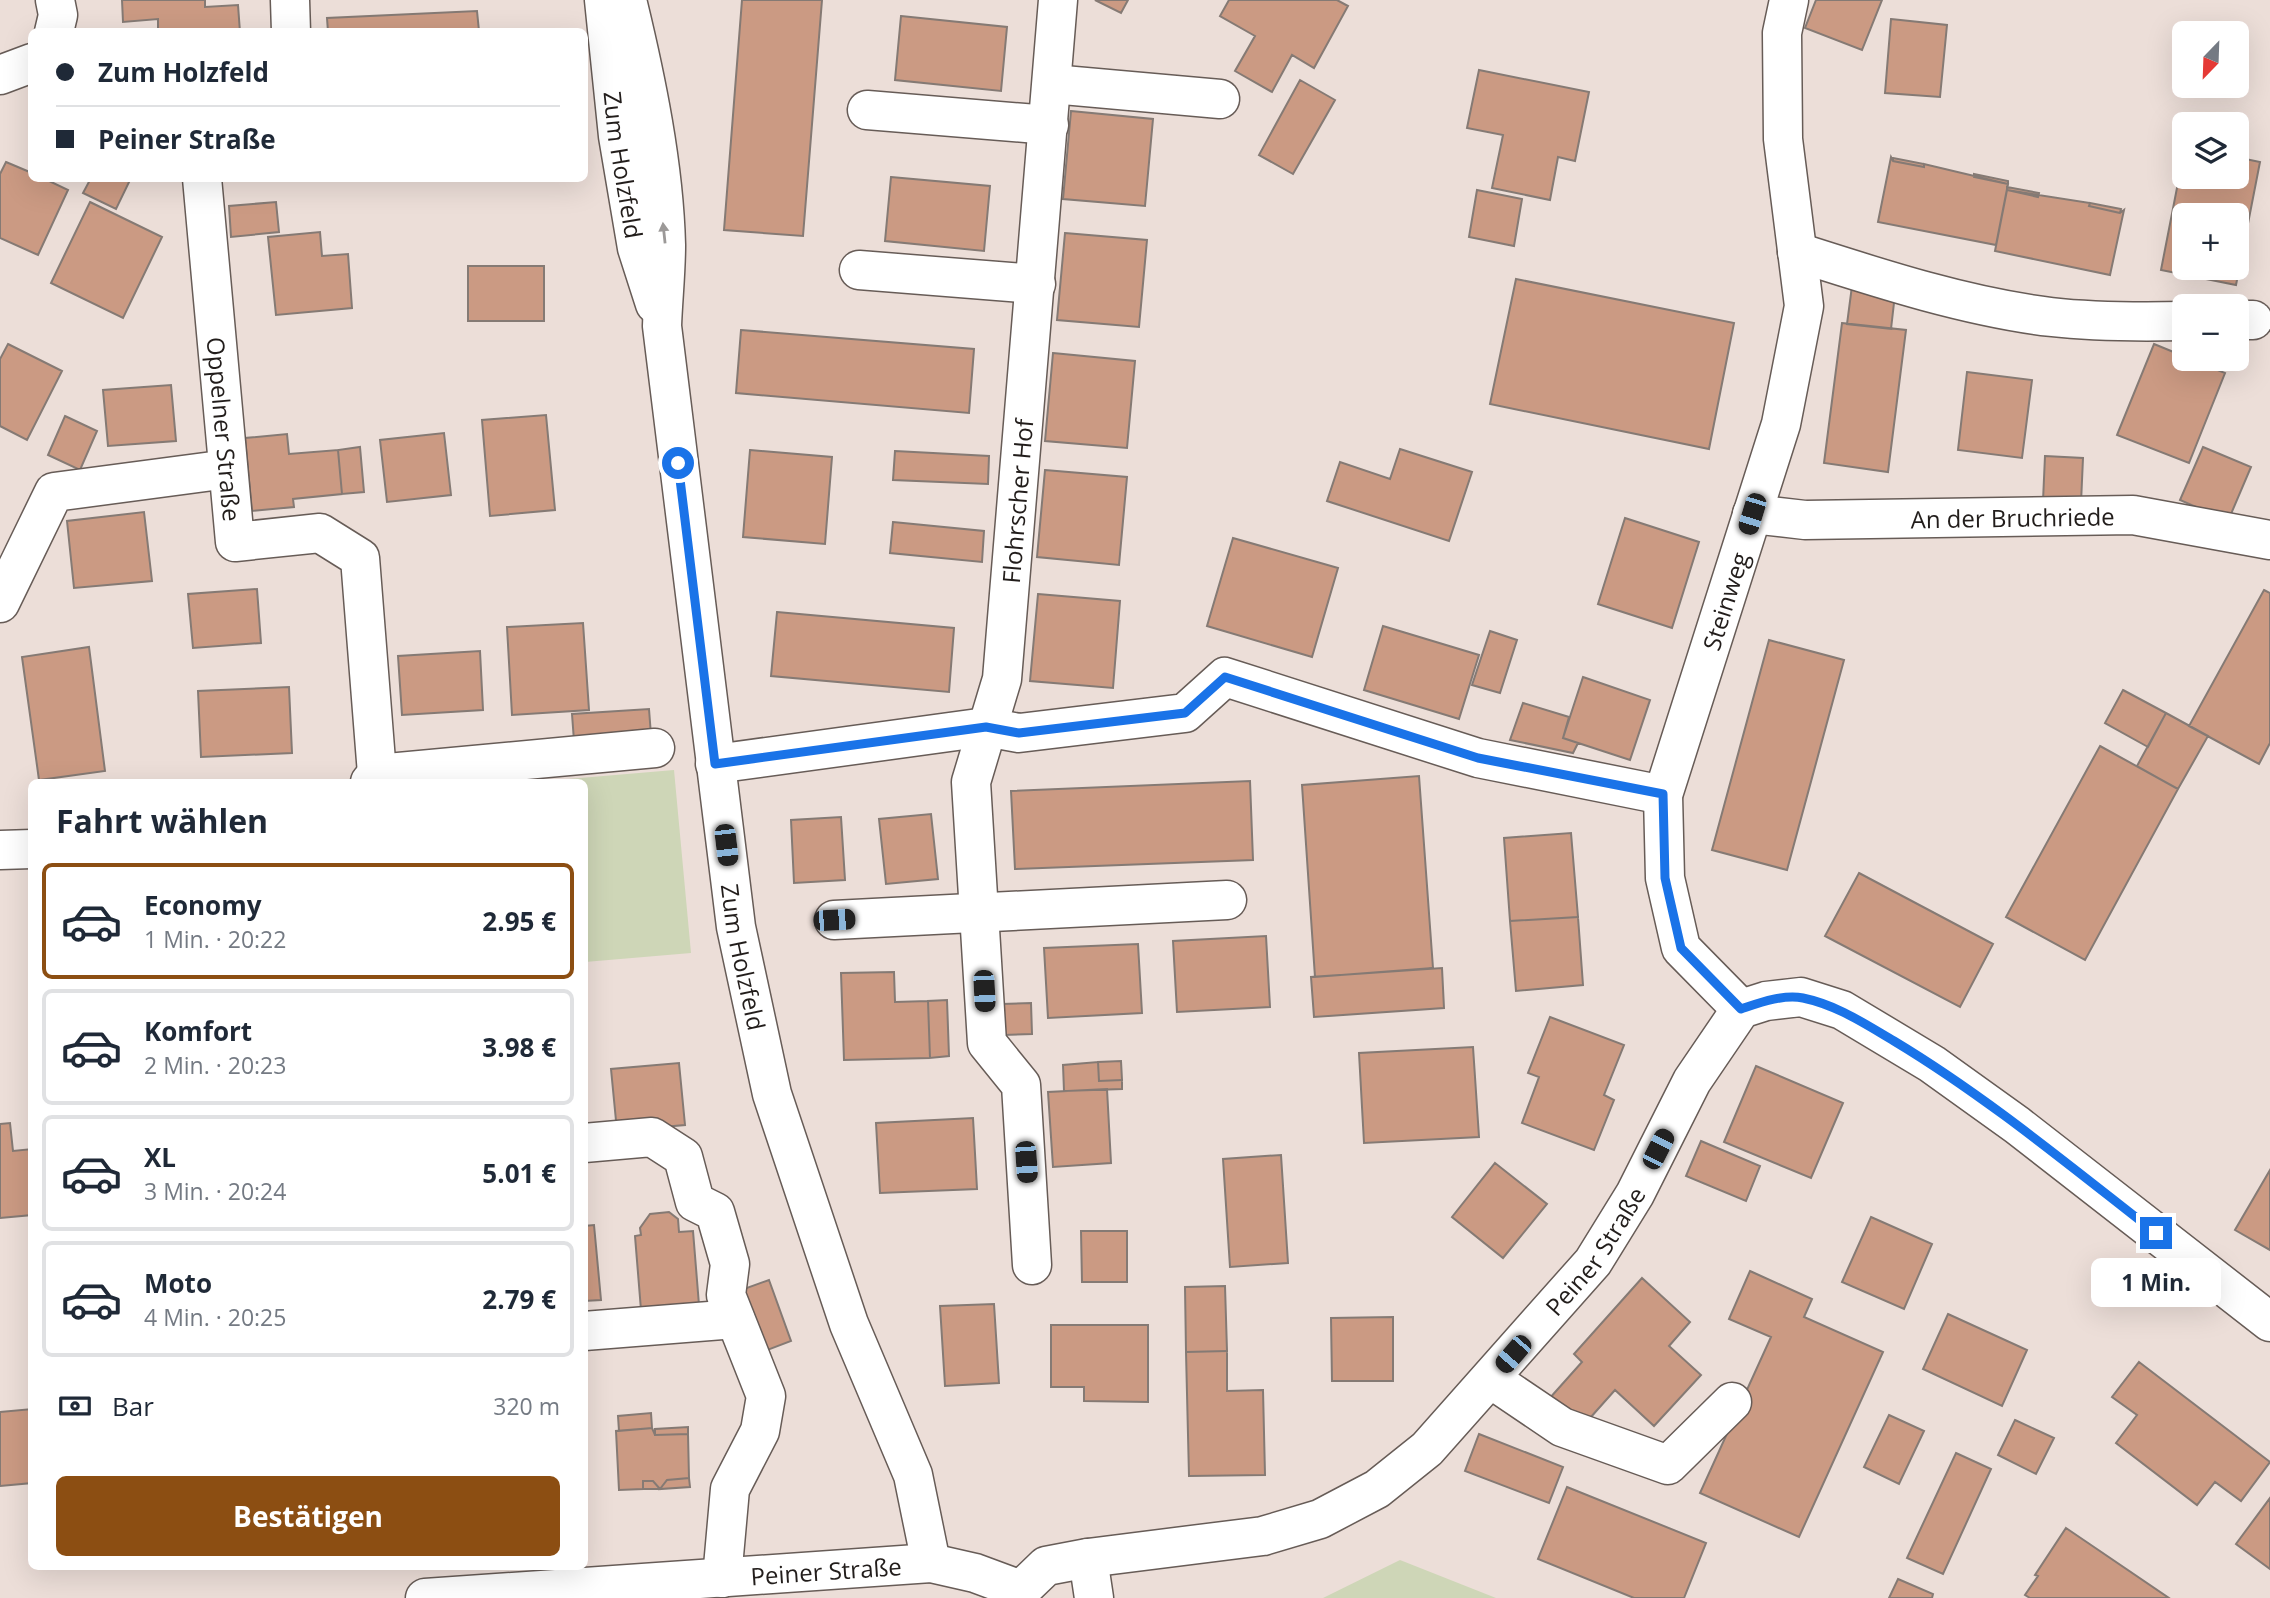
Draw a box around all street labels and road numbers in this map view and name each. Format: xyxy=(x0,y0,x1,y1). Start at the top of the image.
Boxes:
street label: Zum Holzfeld xyxy=(597,89,652,241)
street label: Oppelner Straße xyxy=(200,335,250,523)
street label: Flohrscher Hof xyxy=(993,416,1040,585)
street label: An der Bruchriede xyxy=(1910,499,2115,535)
street label: Steinweg xyxy=(1694,548,1756,654)
street label: Zum Holzfeld xyxy=(714,882,774,1033)
street label: Peiner Straße xyxy=(1537,1180,1652,1322)
street label: Peiner Straße xyxy=(749,1549,903,1592)

